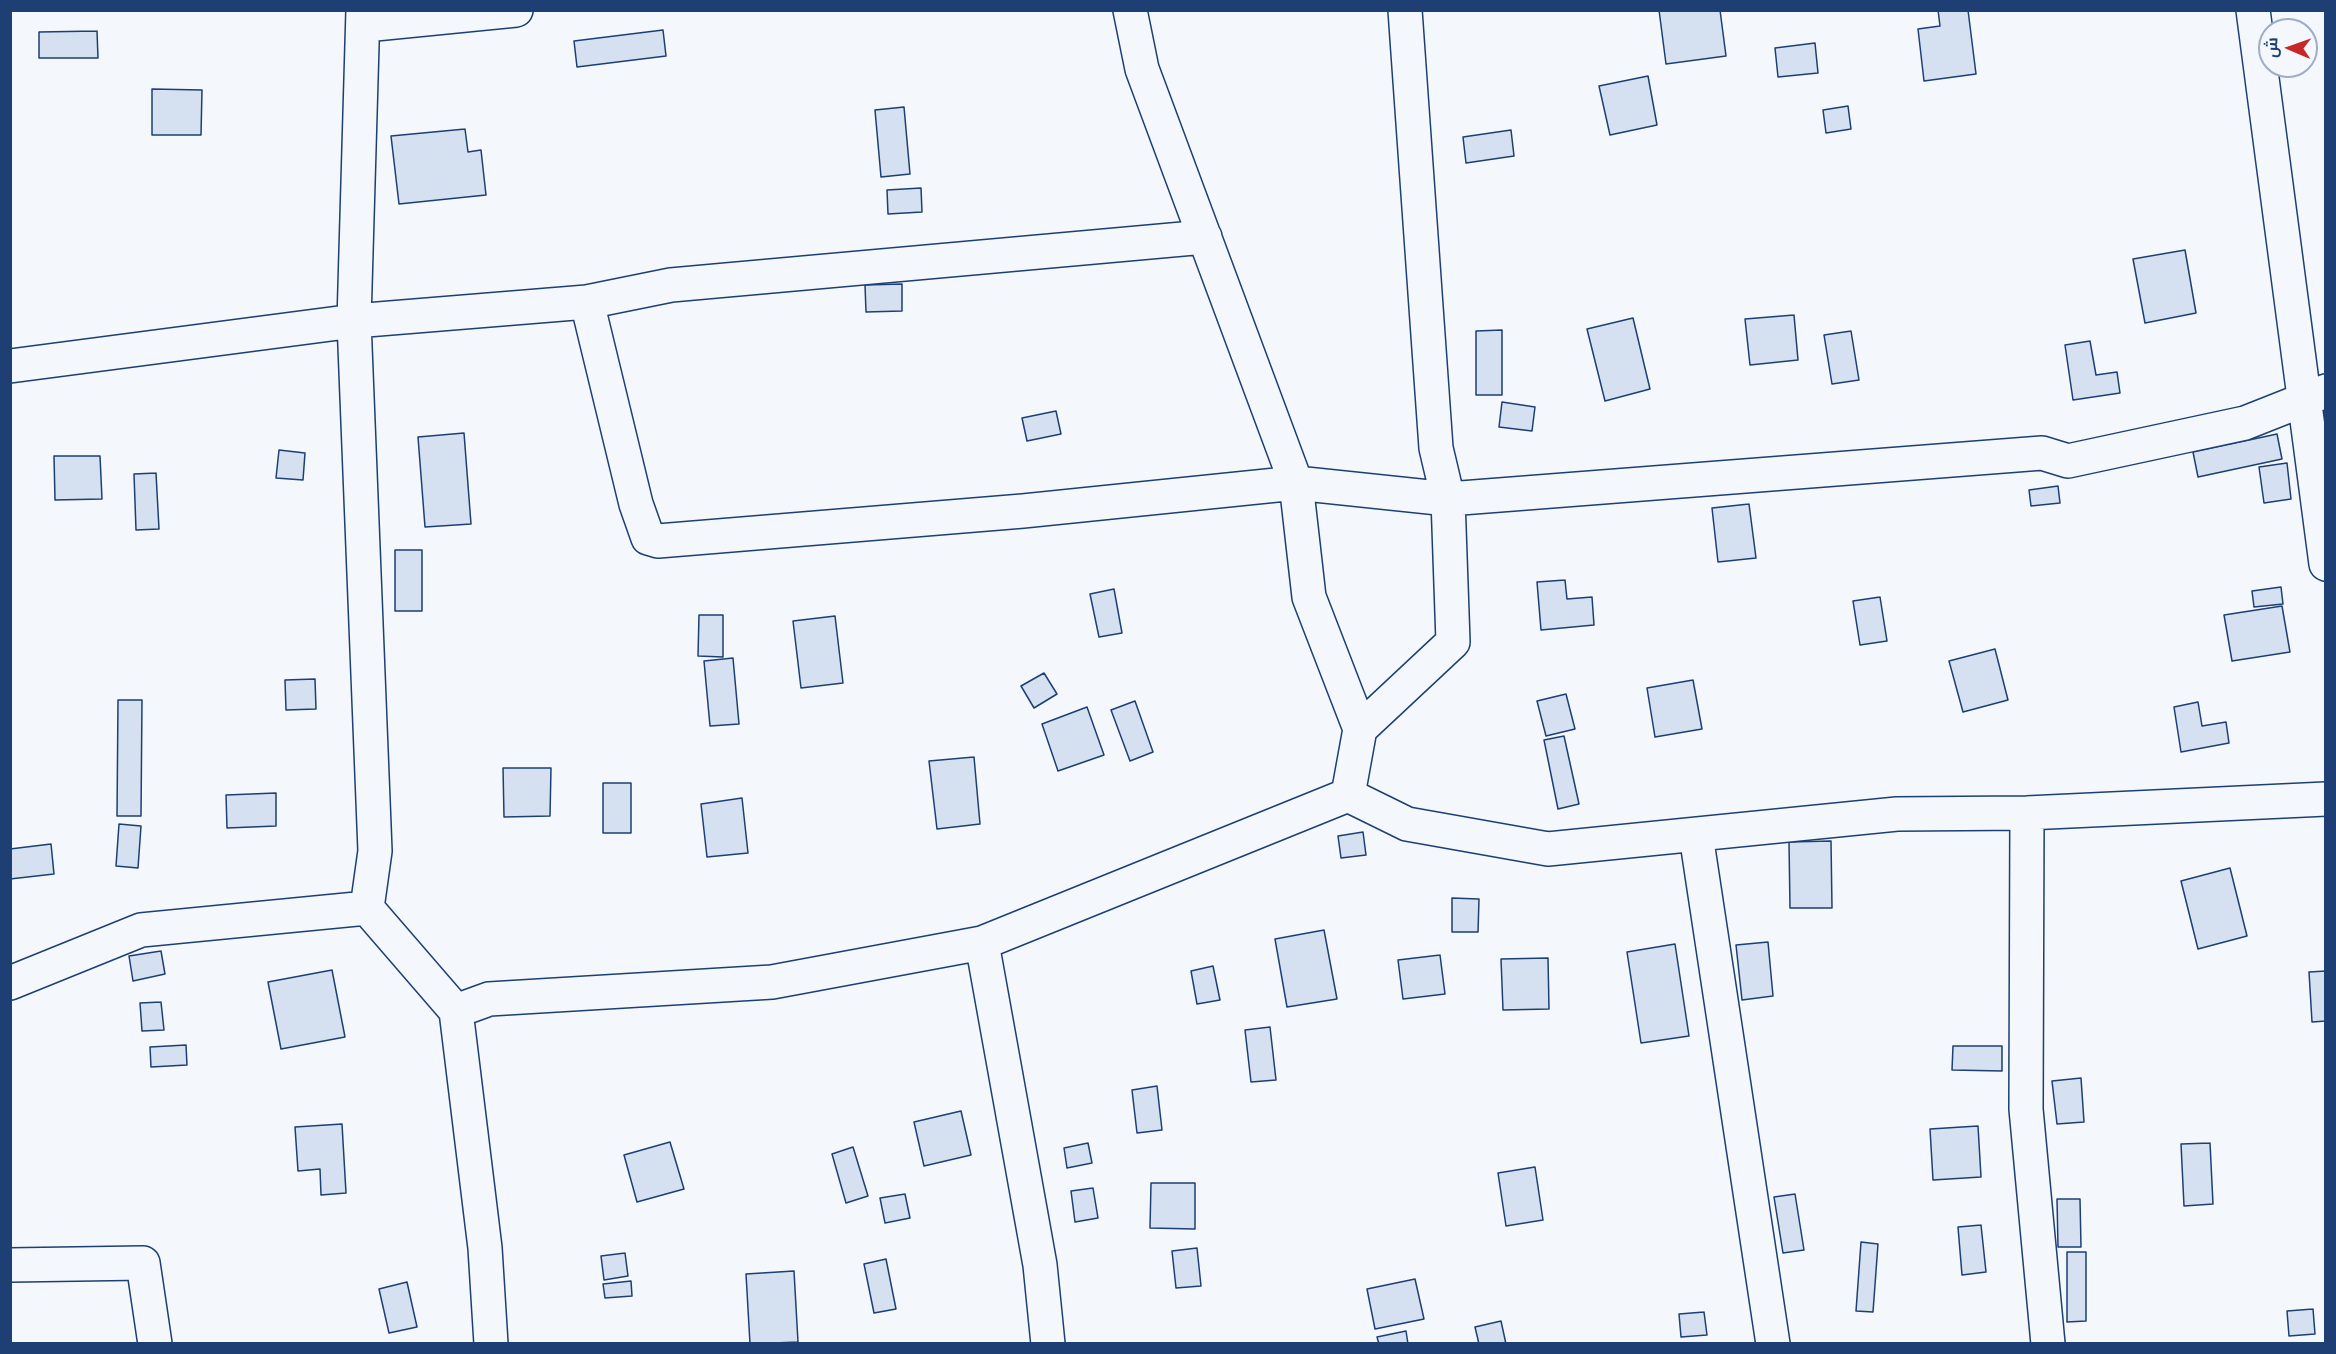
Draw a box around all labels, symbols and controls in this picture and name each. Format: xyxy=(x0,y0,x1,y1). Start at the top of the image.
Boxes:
north arrow xyxy=(2258,18,2318,78)
text: ش xyxy=(2262,37,2281,58)

